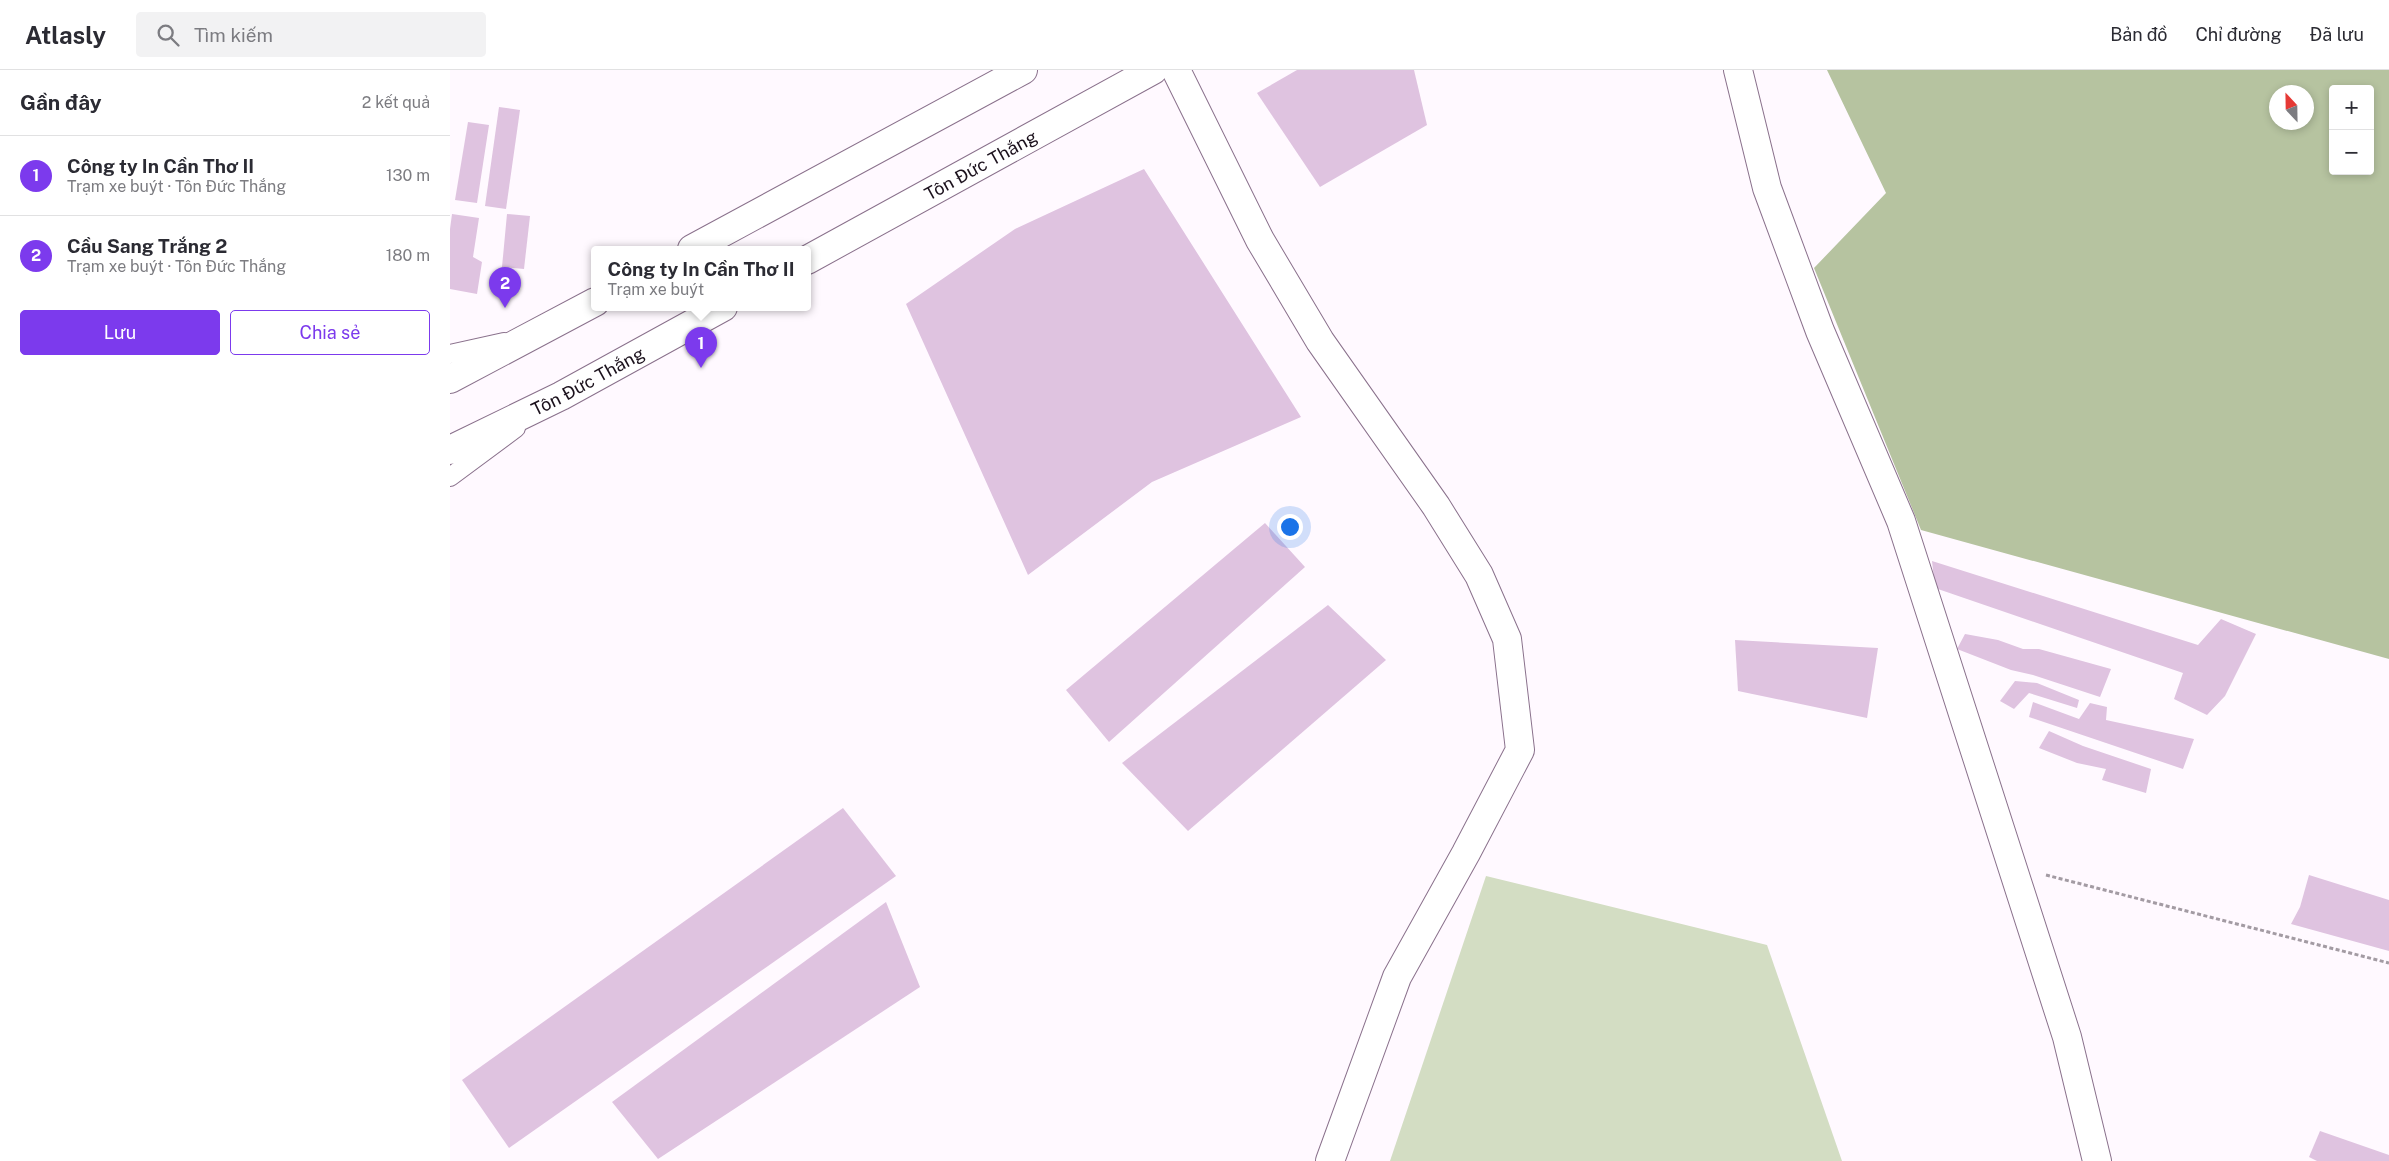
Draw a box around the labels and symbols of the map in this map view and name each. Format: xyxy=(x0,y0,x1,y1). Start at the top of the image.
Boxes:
north arrow xyxy=(2269,85,2314,130)
street label: Tôn Đức Thắng xyxy=(921,125,1040,204)
pin: 2 xyxy=(489,267,521,308)
pin: 1 xyxy=(685,327,717,368)
street label: Tôn Đức Thắng xyxy=(528,342,648,419)
your location xyxy=(1277,514,1303,540)

